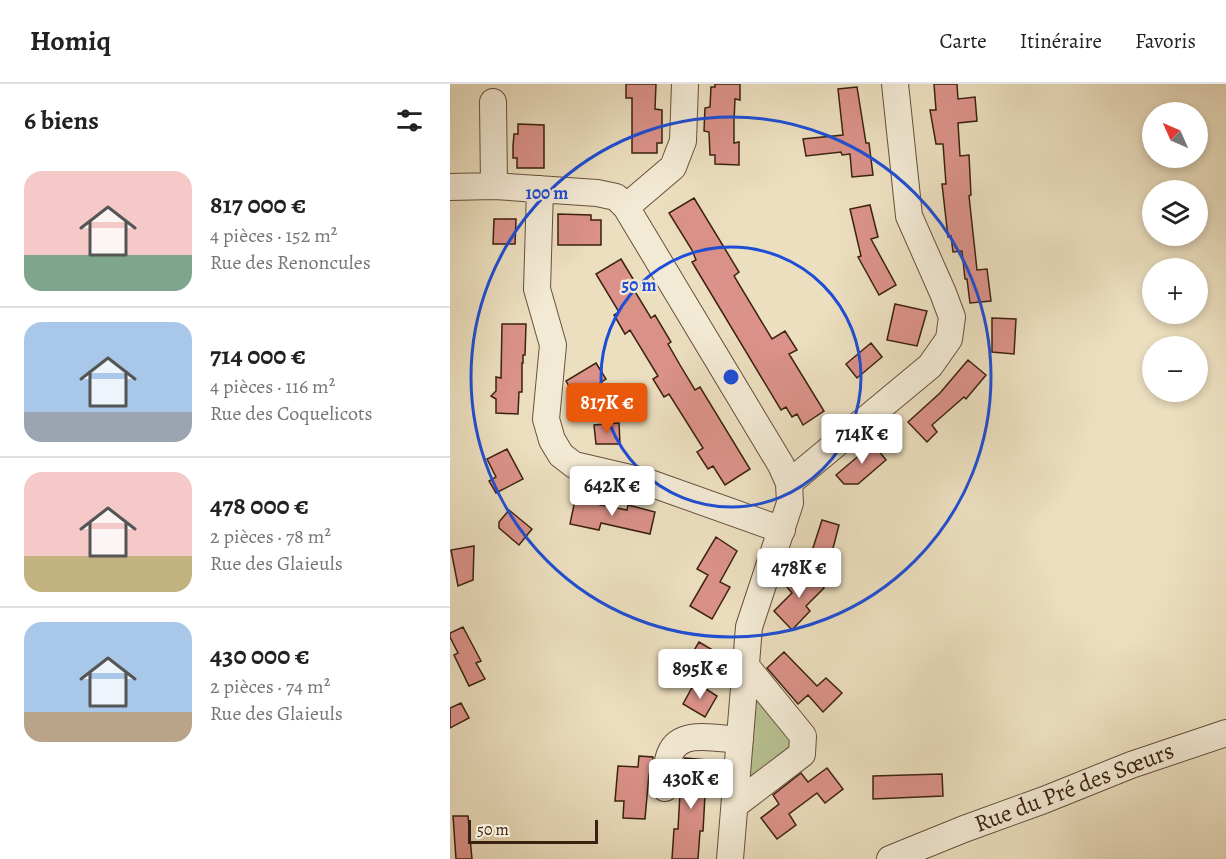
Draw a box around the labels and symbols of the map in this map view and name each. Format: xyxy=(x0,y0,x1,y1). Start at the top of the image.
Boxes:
north arrow xyxy=(1142,102,1208,168)
text: 100 m xyxy=(526,181,568,205)
text: 50 m xyxy=(622,273,656,297)
centre of rings xyxy=(721,367,741,387)
pin: 817K € xyxy=(558,383,656,434)
pin: 714K € xyxy=(813,414,911,465)
pin: 642K € xyxy=(563,466,661,517)
pin: 478K € xyxy=(750,548,848,599)
pin: 895K € xyxy=(651,649,749,700)
street label: Rue du Pré des Sœurs xyxy=(970,734,1178,840)
pin: 430K € xyxy=(642,759,740,810)
scale bar xyxy=(468,817,598,844)

